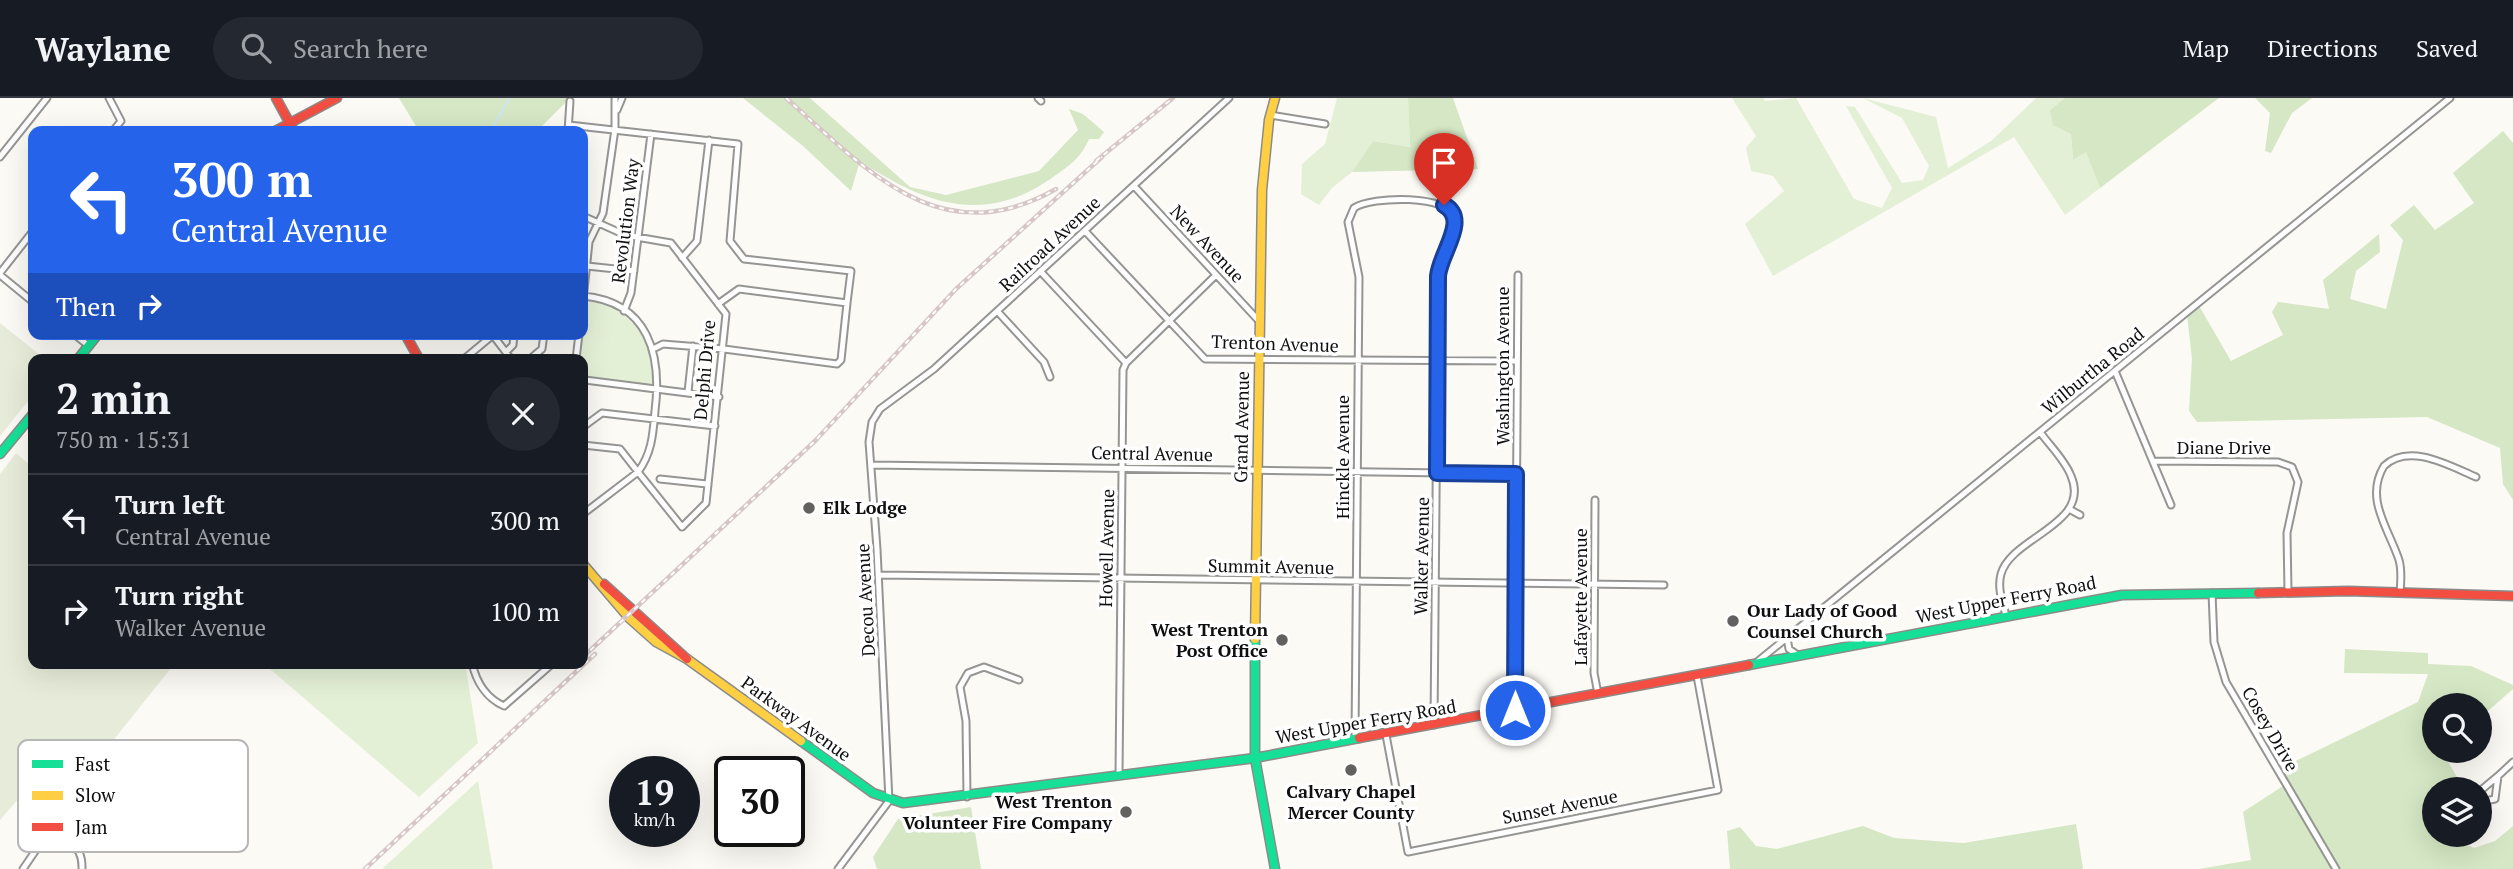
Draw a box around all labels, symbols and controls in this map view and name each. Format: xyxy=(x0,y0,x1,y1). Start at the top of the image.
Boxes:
search box xyxy=(213,17,703,80)
text: Waylane xyxy=(35,27,171,70)
icon: search xyxy=(237,29,275,67)
text: Search here xyxy=(293,31,428,65)
text: Map xyxy=(2183,32,2229,64)
text: Directions xyxy=(2267,32,2378,64)
text: Saved xyxy=(2416,32,2478,64)
pin xyxy=(1414,133,1474,205)
icon: arrive xyxy=(1425,144,1463,182)
text: 300 m xyxy=(171,146,313,211)
icon: left xyxy=(56,154,147,245)
street label: Revolution Way xyxy=(605,156,645,285)
street label: Railroad Avenue xyxy=(993,190,1105,296)
street label: New Avenue xyxy=(1165,199,1250,287)
text: Central Avenue xyxy=(171,209,388,251)
icon: right xyxy=(130,287,168,325)
street label: Washington Avenue xyxy=(1490,287,1514,445)
text: Then xyxy=(56,289,116,323)
street label: Delphi Drive xyxy=(688,319,720,421)
street label: Wilburtha Road xyxy=(2036,321,2149,419)
street label: Trenton Avenue xyxy=(1211,329,1339,357)
text: 2 min xyxy=(56,370,171,426)
street label: Grand Avenue xyxy=(1228,371,1254,483)
button: close xyxy=(486,377,560,451)
street label: Hinckle Avenue xyxy=(1330,395,1354,519)
text: 750 m · 15:31 xyxy=(56,424,191,455)
street label: Diane Drive xyxy=(2177,435,2271,459)
street label: Central Avenue xyxy=(1091,440,1213,466)
text: Turn left xyxy=(115,487,225,521)
street label: Howell Avenue xyxy=(1093,488,1119,607)
place label: Elk Lodge xyxy=(823,495,907,519)
street label: Walker Avenue xyxy=(1408,497,1434,615)
marker: Elk Lodge xyxy=(801,500,817,516)
icon: left xyxy=(56,501,94,539)
text: 300 m xyxy=(490,503,560,537)
text: Central Avenue xyxy=(115,521,271,552)
street label: Lafayette Avenue xyxy=(1568,528,1592,666)
street label: Decou Avenue xyxy=(850,543,880,657)
street label: Summit Avenue xyxy=(1208,553,1334,579)
street label: West Upper Ferry Road xyxy=(1914,570,2098,628)
text: Turn right xyxy=(115,578,244,612)
icon: right xyxy=(56,592,94,630)
text: 100 m xyxy=(490,594,560,628)
place label: Our Lady of Good Counsel Church xyxy=(1747,598,1897,643)
text: Walker Avenue xyxy=(115,612,266,643)
marker: Our Lady of Good Counsel Church xyxy=(1725,613,1741,629)
place label: West Trenton Post Office xyxy=(1151,617,1268,662)
marker: West Trenton Post Office xyxy=(1274,632,1290,648)
street label: Parkway Avenue xyxy=(737,670,856,766)
position arrow xyxy=(1478,673,1552,747)
street label: Cosey Drive xyxy=(2237,682,2305,775)
street label: West Upper Ferry Road xyxy=(1274,693,1458,749)
map controls xyxy=(2422,693,2492,847)
button: search xyxy=(2422,693,2492,763)
legend xyxy=(18,740,248,852)
text: Fast xyxy=(75,751,110,776)
speed limit sign: 30 xyxy=(714,756,805,847)
marker: Calvary Chapel Mercer County xyxy=(1343,762,1359,778)
text: 19 xyxy=(635,769,674,815)
button: layers xyxy=(2422,777,2492,847)
place label: Calvary Chapel Mercer County xyxy=(1286,779,1416,824)
text: Slow xyxy=(75,782,116,807)
street label: Sunset Avenue xyxy=(1500,783,1620,829)
place label: West Trenton Volunteer Fire Company xyxy=(903,789,1112,834)
marker: West Trenton Volunteer Fire Company xyxy=(1118,804,1134,820)
text: km/h xyxy=(634,807,675,831)
text: Jam xyxy=(75,814,108,839)

